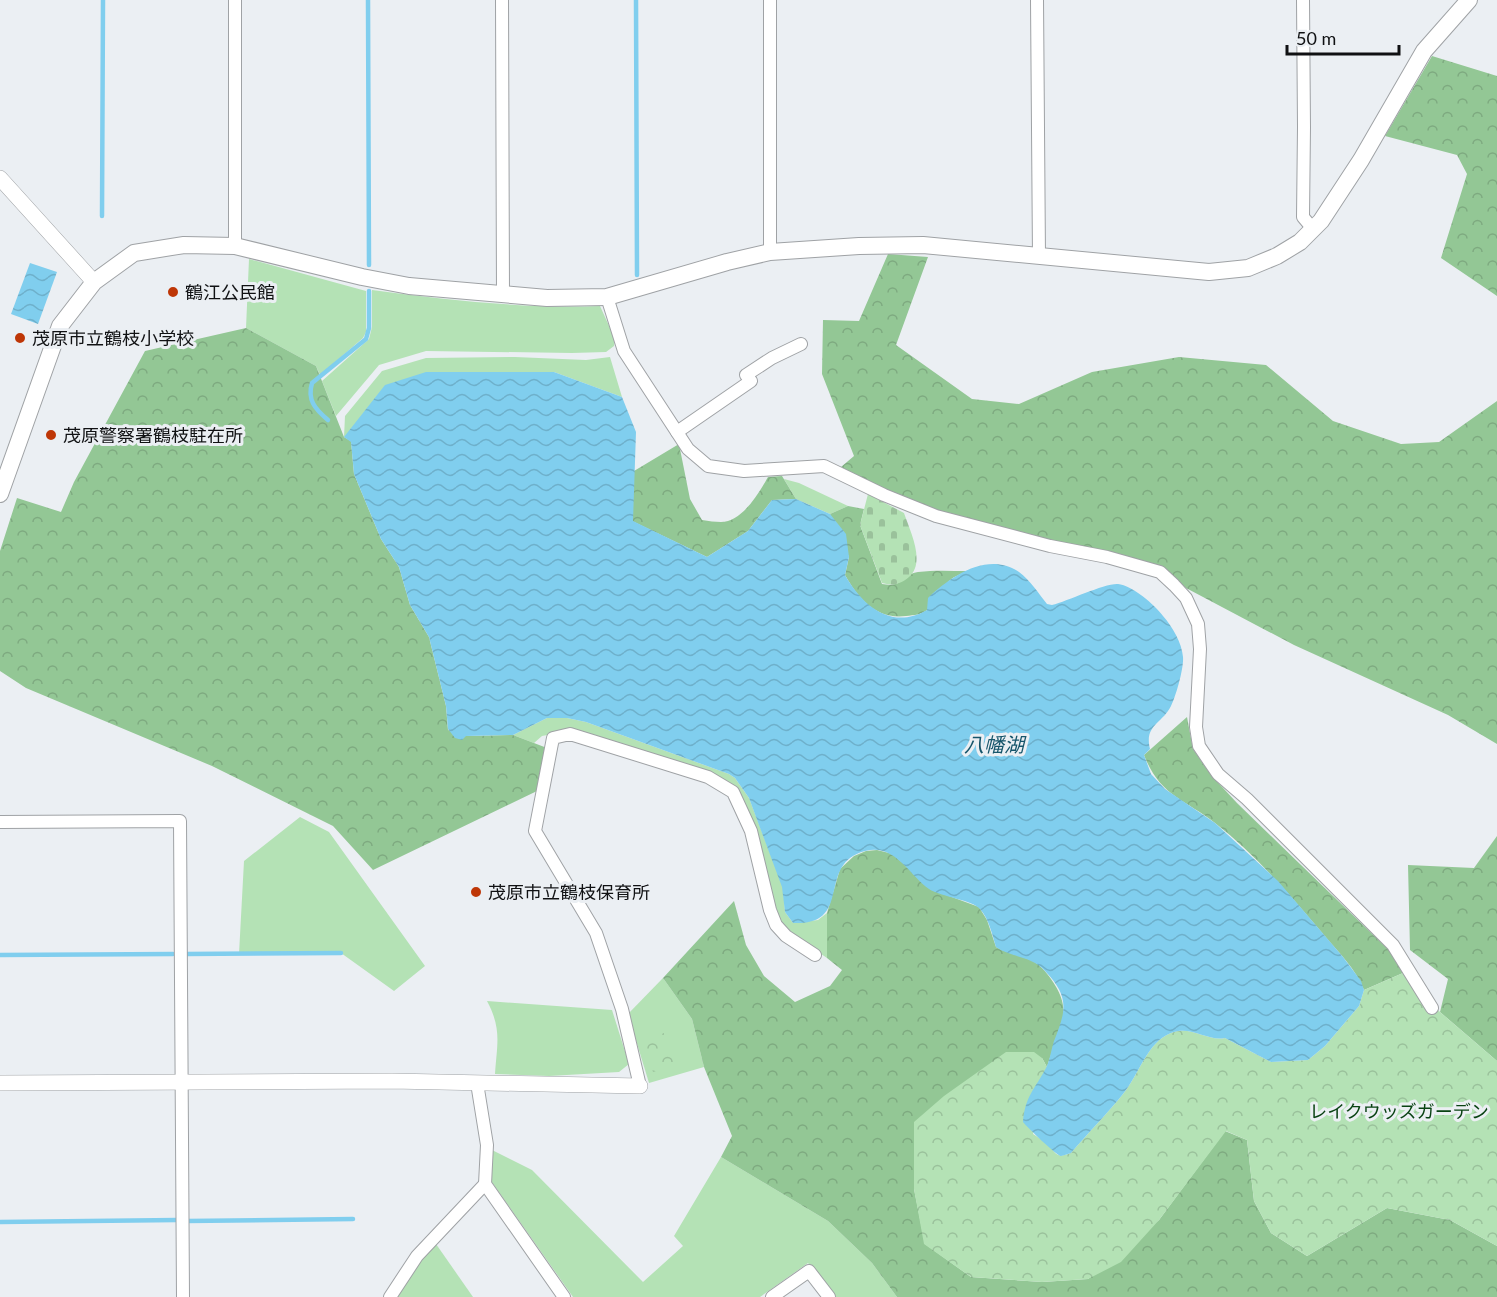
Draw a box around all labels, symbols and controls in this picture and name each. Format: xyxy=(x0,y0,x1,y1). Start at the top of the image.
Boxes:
scale bar xyxy=(1287,18,1400,56)
text: 50 m xyxy=(1296,27,1336,49)
place label: 鶴江公民館 xyxy=(185,281,275,303)
marker: 鶴江公民館 xyxy=(166,285,180,299)
place label: 茂原市立鶴枝小学校 xyxy=(32,327,194,349)
marker: 茂原市立鶴枝小学校 xyxy=(13,331,27,345)
place label: 茂原警察署鶴枝駐在所 xyxy=(63,424,243,446)
marker: 茂原警察署鶴枝駐在所 xyxy=(44,428,58,442)
water label: 八幡湖 xyxy=(964,732,1027,756)
place label: 茂原市立鶴枝保育所 xyxy=(488,881,650,903)
marker: 茂原市立鶴枝保育所 xyxy=(469,885,483,899)
park label: レイクウッズガーデン xyxy=(1309,1100,1489,1122)

